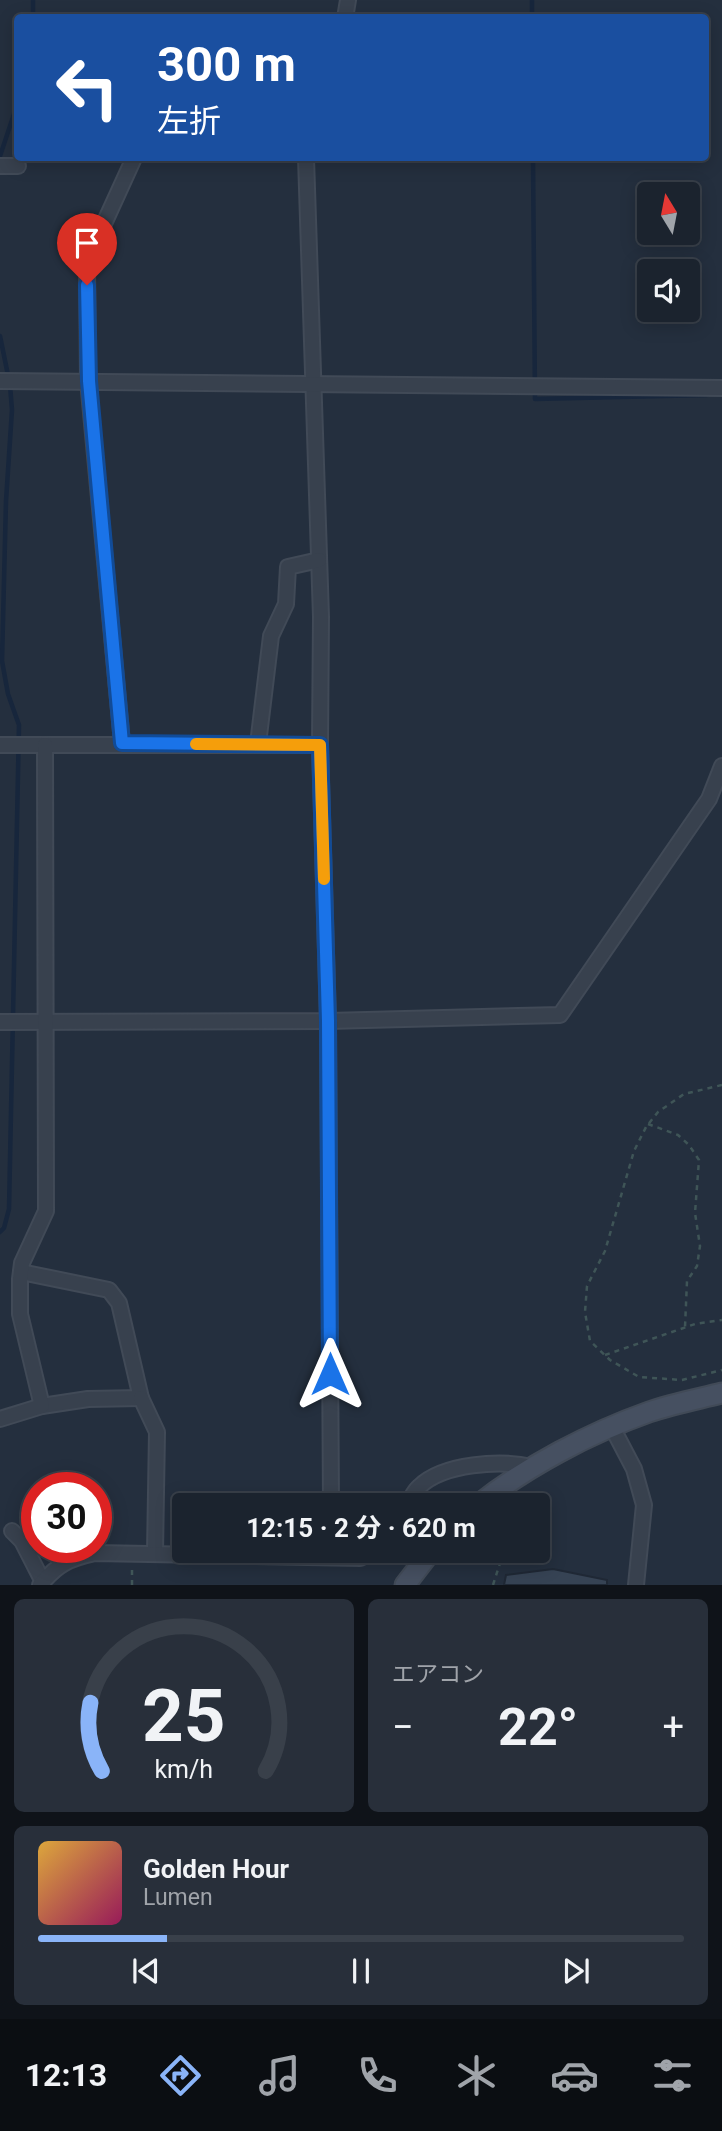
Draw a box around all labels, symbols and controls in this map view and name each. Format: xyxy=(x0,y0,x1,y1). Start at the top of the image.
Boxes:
text: 300 m xyxy=(157,36,296,93)
icon: left xyxy=(42,42,133,133)
text: 左折 xyxy=(157,102,221,140)
north arrow xyxy=(637,182,700,245)
map controls xyxy=(637,182,700,322)
pin xyxy=(57,213,117,285)
icon: arrive xyxy=(68,224,106,262)
button: sound xyxy=(637,259,700,322)
position arrow xyxy=(293,1337,367,1411)
speed limit sign: 30 xyxy=(21,1472,112,1563)
text: 12:15 · 2 分 · 620 m xyxy=(246,1513,476,1543)
text: エアコン xyxy=(392,1661,484,1688)
text: 25 xyxy=(142,1674,226,1760)
text: 22° xyxy=(498,1697,578,1758)
text: − xyxy=(392,1705,414,1749)
text: + xyxy=(662,1705,684,1749)
text: km/h xyxy=(155,1755,213,1784)
text: Golden Hour xyxy=(143,1854,289,1884)
text: Lumen xyxy=(143,1884,213,1911)
icon: previous xyxy=(127,1952,165,1990)
icon: pause xyxy=(342,1952,380,1990)
icon: next xyxy=(557,1952,595,1990)
icon: directions xyxy=(156,2051,205,2100)
icon: music xyxy=(255,2051,304,2100)
icon: phone xyxy=(353,2051,402,2100)
icon: climate xyxy=(452,2051,501,2100)
icon: car xyxy=(550,2051,599,2100)
icon: filters xyxy=(648,2051,697,2100)
text: 12:13 xyxy=(25,2056,107,2094)

